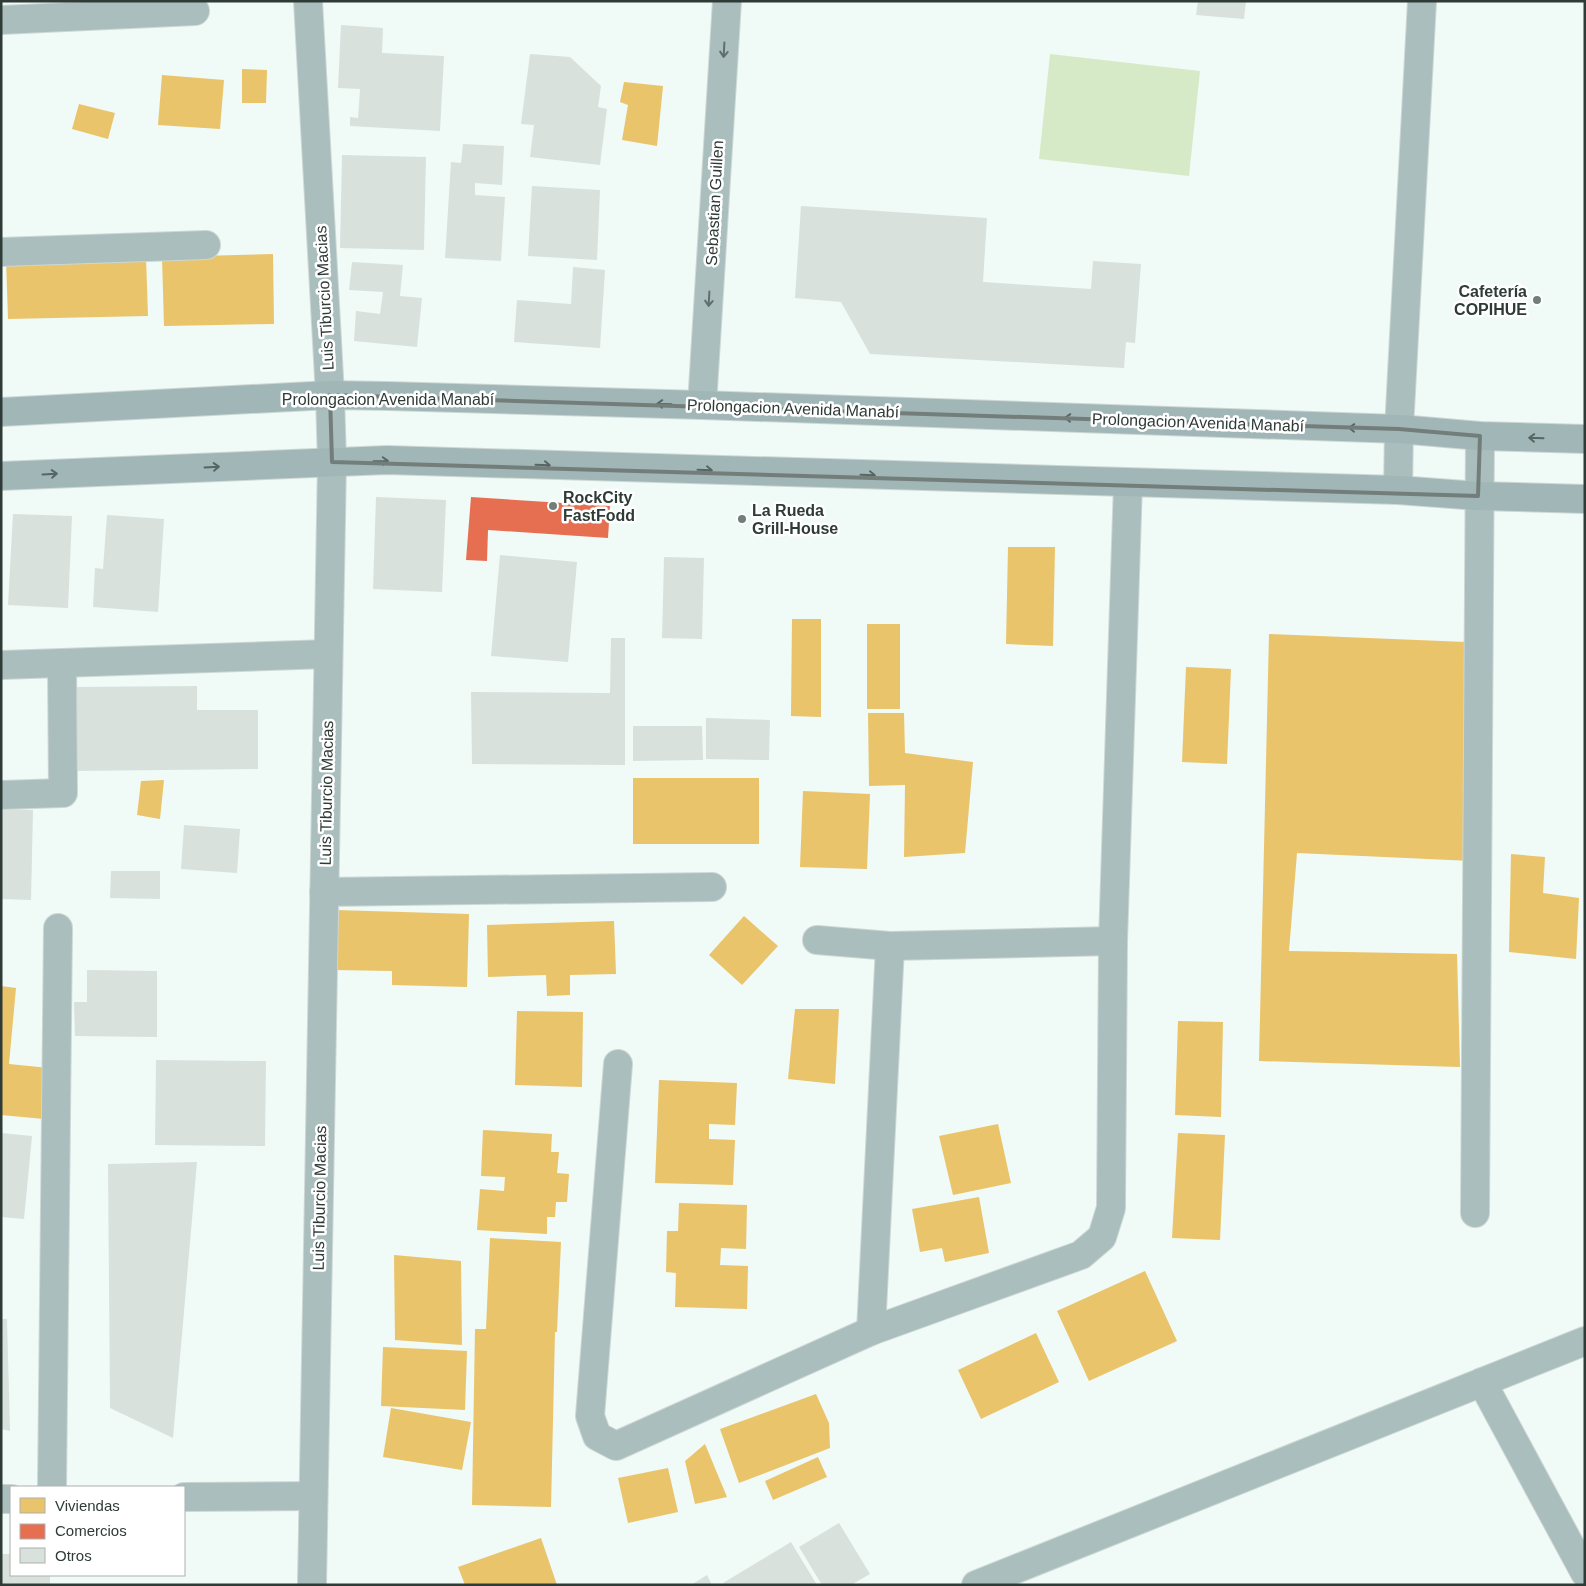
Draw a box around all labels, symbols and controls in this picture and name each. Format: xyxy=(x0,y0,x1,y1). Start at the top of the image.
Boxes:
one-way arrow xyxy=(719,42,728,58)
street label: Sebastian Guillen xyxy=(703,140,726,266)
street label: Luis Tiburcio Macias xyxy=(312,225,337,371)
place label: Cafetería COPIHUE xyxy=(1454,283,1527,318)
one-way arrow xyxy=(704,291,713,307)
marker: Cafetería COPIHUE xyxy=(1531,294,1543,306)
street label: Prolongacion Avenida Manabí xyxy=(282,391,495,408)
street label: Prolongacion Avenida Manabí xyxy=(687,396,900,421)
one-way arrow xyxy=(657,399,673,408)
street label: Prolongacion Avenida Manabí xyxy=(1092,410,1305,435)
one-way arrow xyxy=(1064,413,1080,422)
one-way arrow xyxy=(1349,423,1365,432)
one-way arrow xyxy=(1528,433,1544,443)
one-way arrow xyxy=(372,456,388,465)
one-way arrow xyxy=(535,461,551,470)
one-way arrow xyxy=(204,462,220,472)
one-way arrow xyxy=(697,466,713,475)
one-way arrow xyxy=(42,470,58,479)
one-way arrow xyxy=(860,471,876,480)
place label: RockCity FastFodd xyxy=(563,489,635,524)
marker: RockCity FastFodd xyxy=(547,500,559,512)
place label: La Rueda Grill-House xyxy=(752,502,838,537)
marker: La Rueda Grill-House xyxy=(736,513,748,525)
street label: Luis Tiburcio Macias xyxy=(317,720,336,866)
street label: Luis Tiburcio Macias xyxy=(310,1125,329,1271)
legend xyxy=(10,1486,185,1576)
text: Viviendas xyxy=(55,1497,120,1514)
text: Comercios xyxy=(55,1522,127,1539)
text: Otros xyxy=(55,1547,92,1564)

